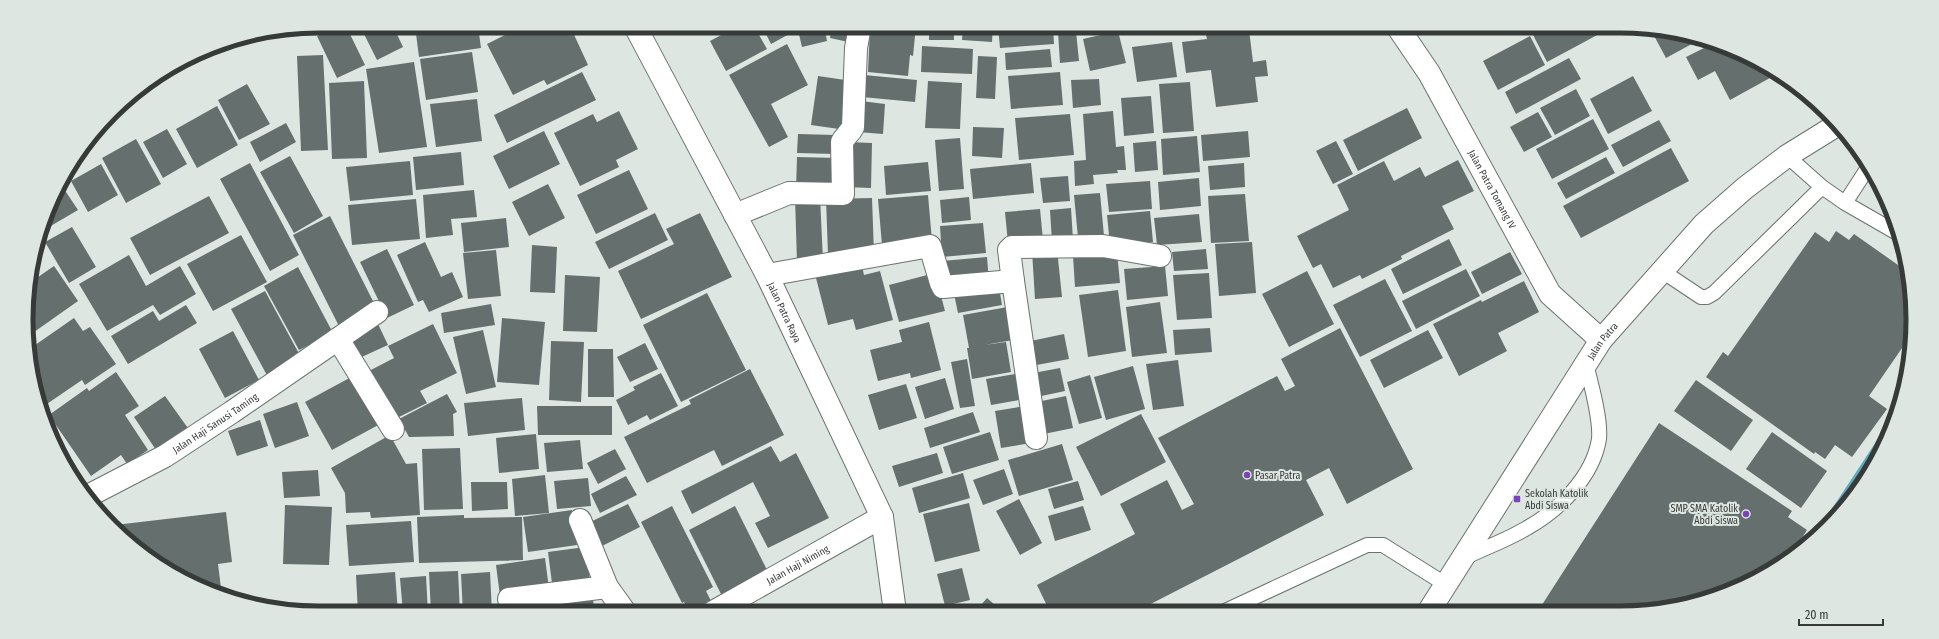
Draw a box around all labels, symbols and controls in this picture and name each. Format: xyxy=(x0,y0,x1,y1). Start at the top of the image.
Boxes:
street label: Jalan Patra Tomang IV xyxy=(1465,148,1518,232)
street label: Jalan Patra Raya xyxy=(764,281,803,345)
street label: Jalan Patra xyxy=(1585,320,1621,362)
street label: Jalan Haji Sanusi Taming xyxy=(171,391,261,456)
marker: Pasar Patra xyxy=(1242,470,1252,480)
place label: Pasar Patra xyxy=(1255,470,1301,482)
place label: Sekolah Katolik Abdi Siswa xyxy=(1525,488,1589,512)
marker: Sekolah Katolik Abdi Siswa xyxy=(1512,494,1522,504)
place label: SMP SMA Katolik Abdi Siswa xyxy=(1671,503,1738,527)
marker: SMP SMA Katolik Abdi Siswa xyxy=(1741,509,1751,519)
street label: Jalan Haji Niming xyxy=(765,543,832,588)
scale bar xyxy=(1799,601,1883,627)
text: 20 m xyxy=(1805,608,1829,622)

